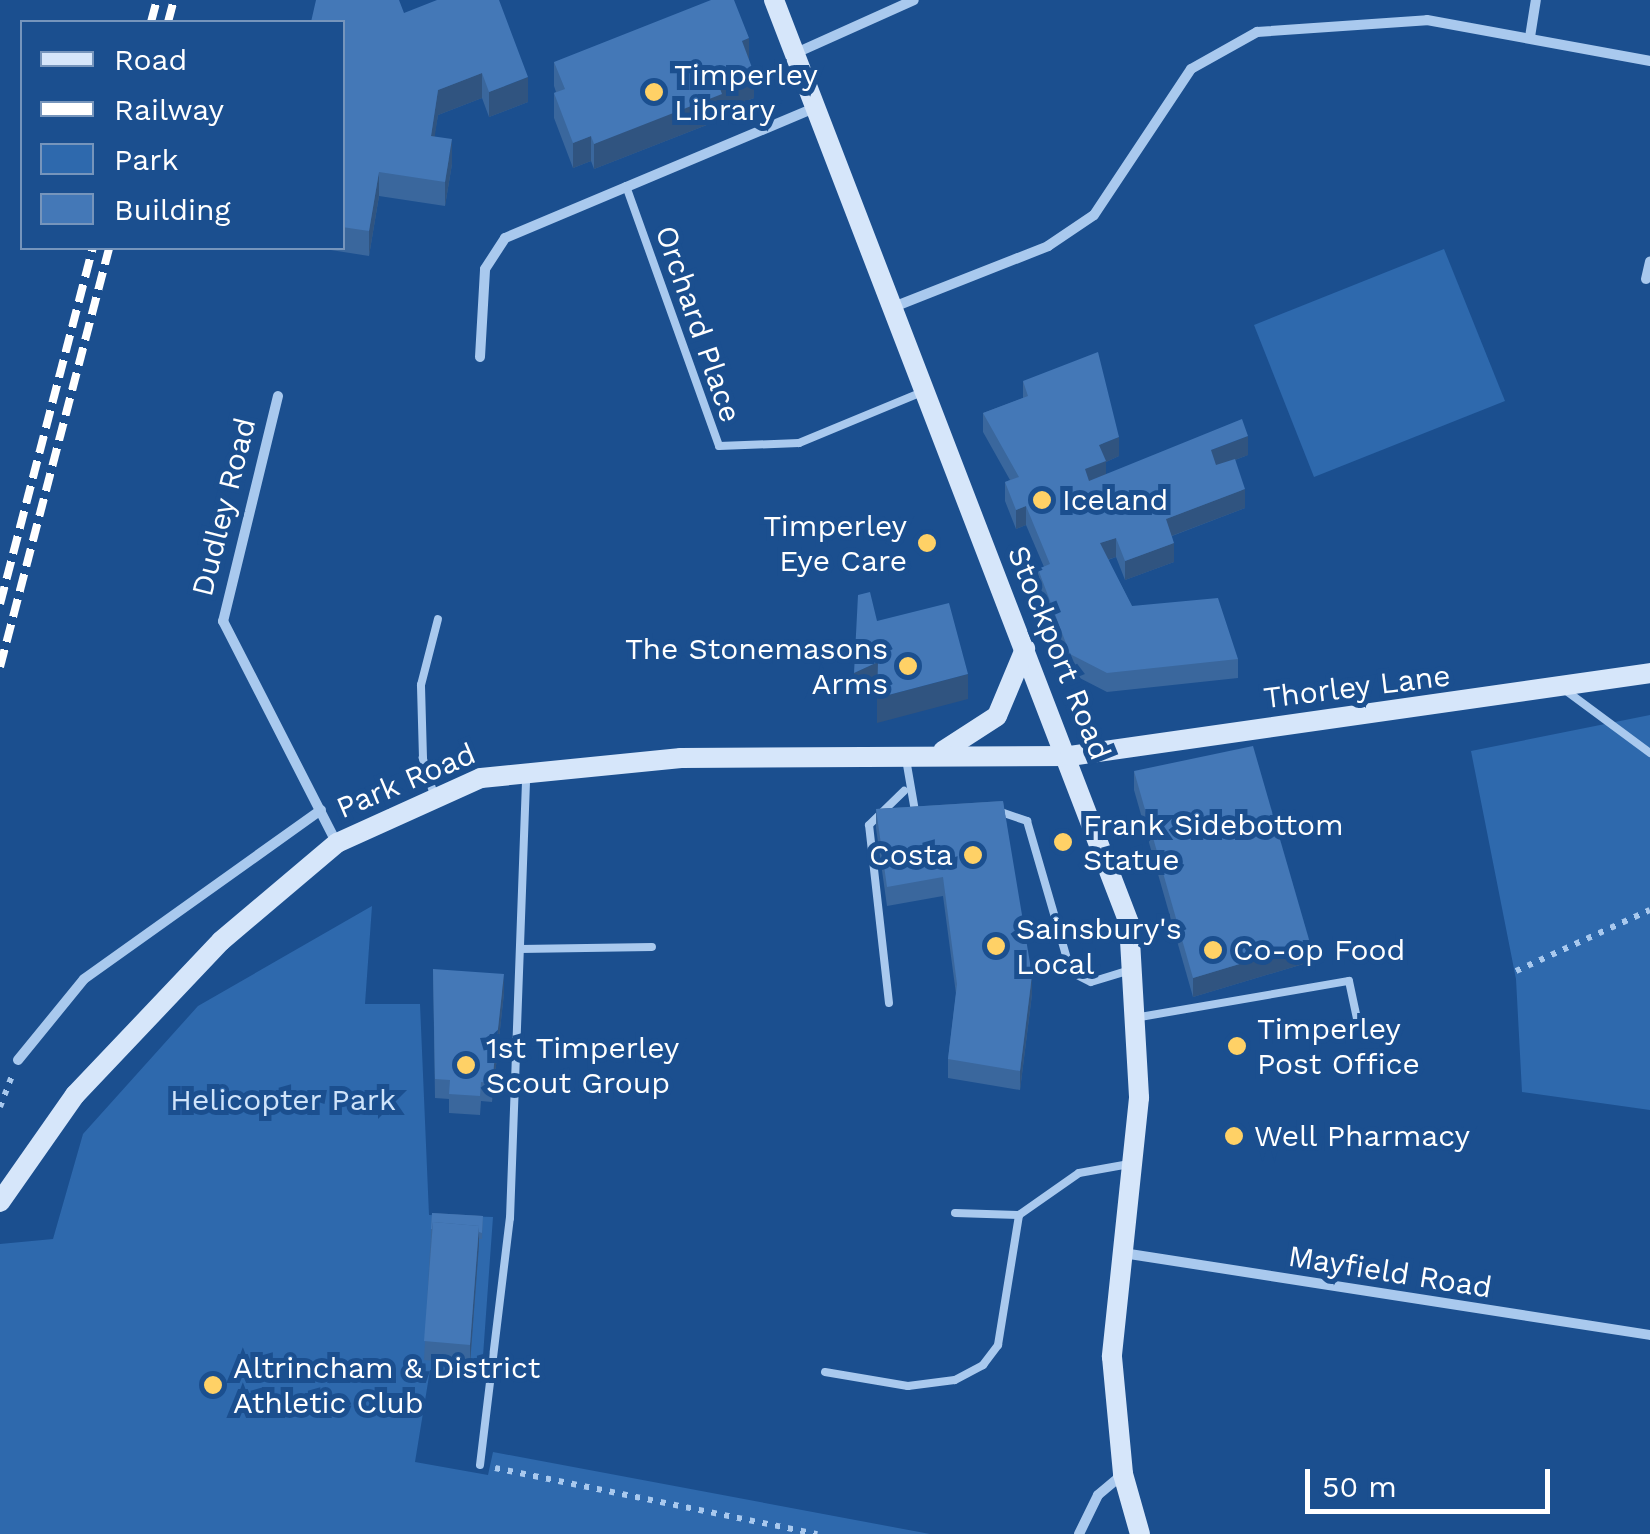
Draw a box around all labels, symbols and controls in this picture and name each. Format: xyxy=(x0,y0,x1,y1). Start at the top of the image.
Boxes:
legend xyxy=(20,20,345,250)
text: Road xyxy=(114,42,187,77)
place label: Timperley Library xyxy=(674,57,818,128)
marker: Timperley Library xyxy=(643,81,665,103)
text: Railway xyxy=(114,92,224,127)
text: Park xyxy=(114,142,179,177)
text: Building xyxy=(114,192,231,227)
street label: Orchard Place xyxy=(647,221,749,427)
street label: Dudley Road xyxy=(184,414,264,600)
place label: Iceland xyxy=(1062,482,1168,518)
marker: Iceland xyxy=(1031,489,1053,511)
place label: Timperley Eye Care xyxy=(763,508,907,578)
marker: Timperley Eye Care xyxy=(916,532,938,554)
street label: Stockport Road xyxy=(1000,541,1118,765)
place label: The Stonemasons Arms xyxy=(625,631,888,702)
marker: The Stonemasons Arms xyxy=(897,655,919,677)
street label: Thorley Lane xyxy=(1261,658,1453,716)
street label: Park Road xyxy=(331,736,481,826)
place label: Frank Sidebottom Statue xyxy=(1083,807,1344,878)
marker: Frank Sidebottom Statue xyxy=(1052,831,1074,853)
place label: Costa xyxy=(869,837,953,873)
marker: Costa xyxy=(962,844,984,866)
place label: Sainsbury's Local xyxy=(1016,911,1182,982)
place label: Co-op Food xyxy=(1233,932,1405,968)
marker: Sainsbury's Local xyxy=(985,935,1007,957)
marker: Co-op Food xyxy=(1202,939,1224,961)
place label: Timperley Post Office xyxy=(1257,1011,1420,1082)
place label: 1st Timperley Scout Group xyxy=(486,1030,680,1100)
marker: Timperley Post Office xyxy=(1226,1035,1248,1057)
marker: 1st Timperley Scout Group xyxy=(455,1054,477,1076)
park label: Helicopter Park xyxy=(170,1082,396,1118)
place label: Well Pharmacy xyxy=(1254,1118,1471,1154)
marker: Well Pharmacy xyxy=(1223,1125,1245,1147)
street label: Mayfield Road xyxy=(1286,1238,1494,1306)
place label: Altrincham & District Athletic Club xyxy=(233,1350,540,1420)
marker: Altrincham & District Athletic Club xyxy=(202,1374,224,1396)
scale bar xyxy=(1310,1449,1555,1511)
text: 50 m xyxy=(1322,1469,1397,1504)

